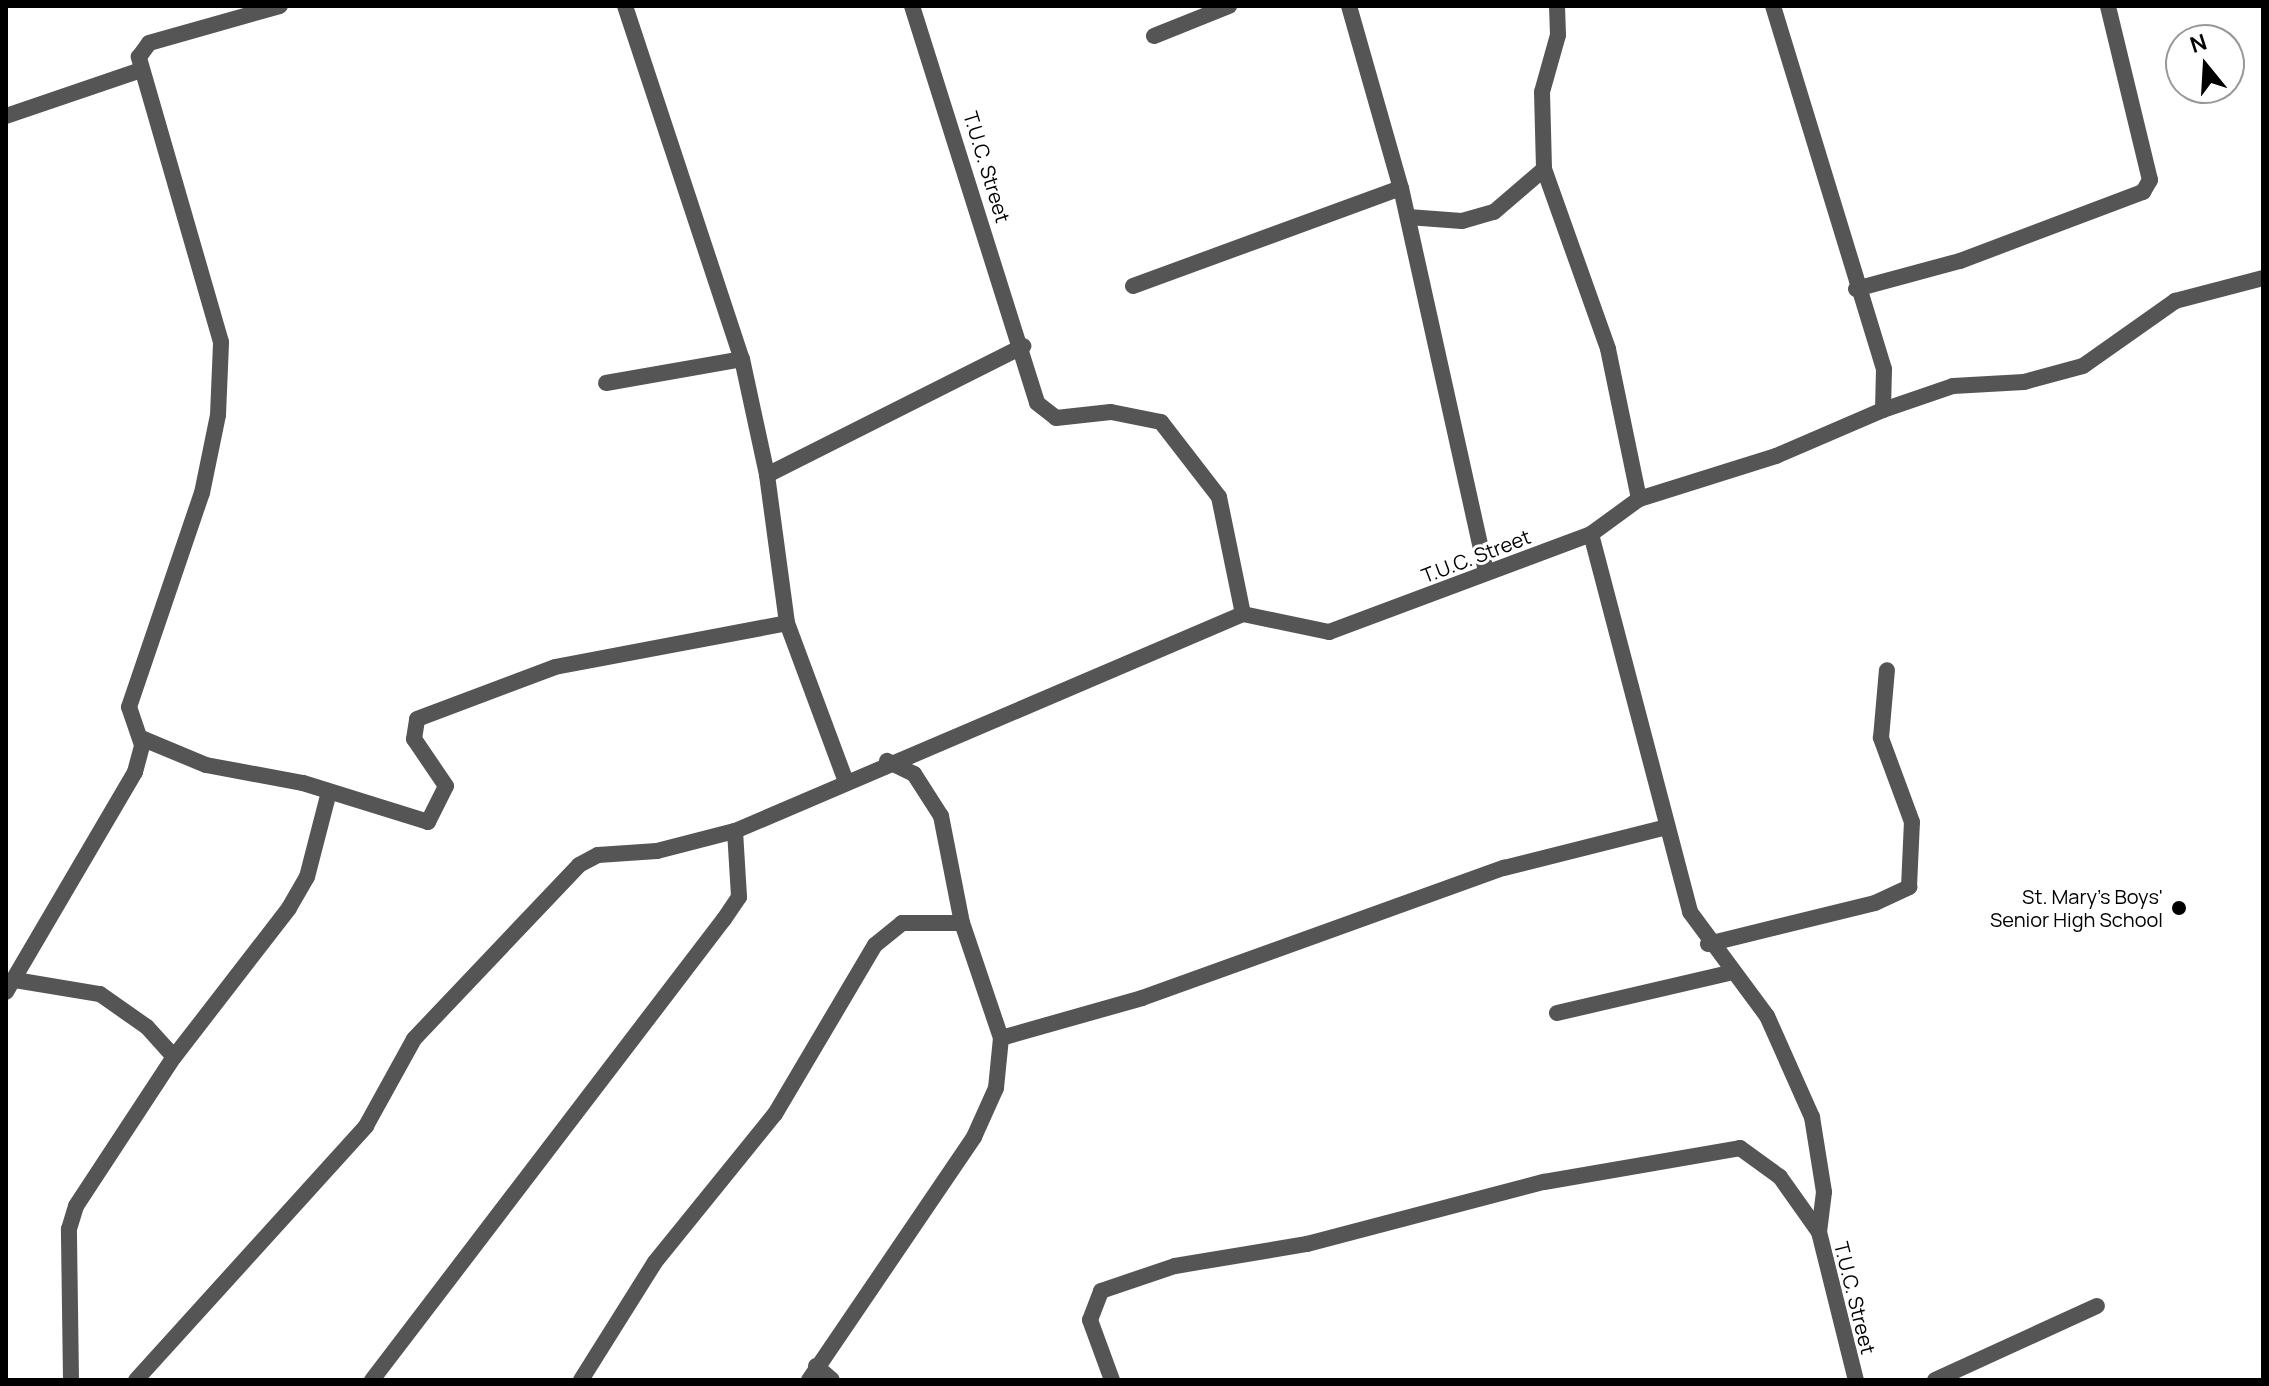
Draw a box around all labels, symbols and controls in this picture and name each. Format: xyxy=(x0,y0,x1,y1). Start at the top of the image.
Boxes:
north arrow xyxy=(2165,24,2245,104)
text: N xyxy=(2186,26,2210,60)
street label: T.U.C. Street xyxy=(959,109,1015,225)
street label: T.U.C. Street xyxy=(1418,524,1534,588)
place label: St. Mary's Boys' Senior High School xyxy=(1990,884,2163,931)
marker: St. Mary's Boys' Senior High School xyxy=(2170,899,2188,917)
street label: T.U.C. Street xyxy=(1829,1239,1881,1357)

